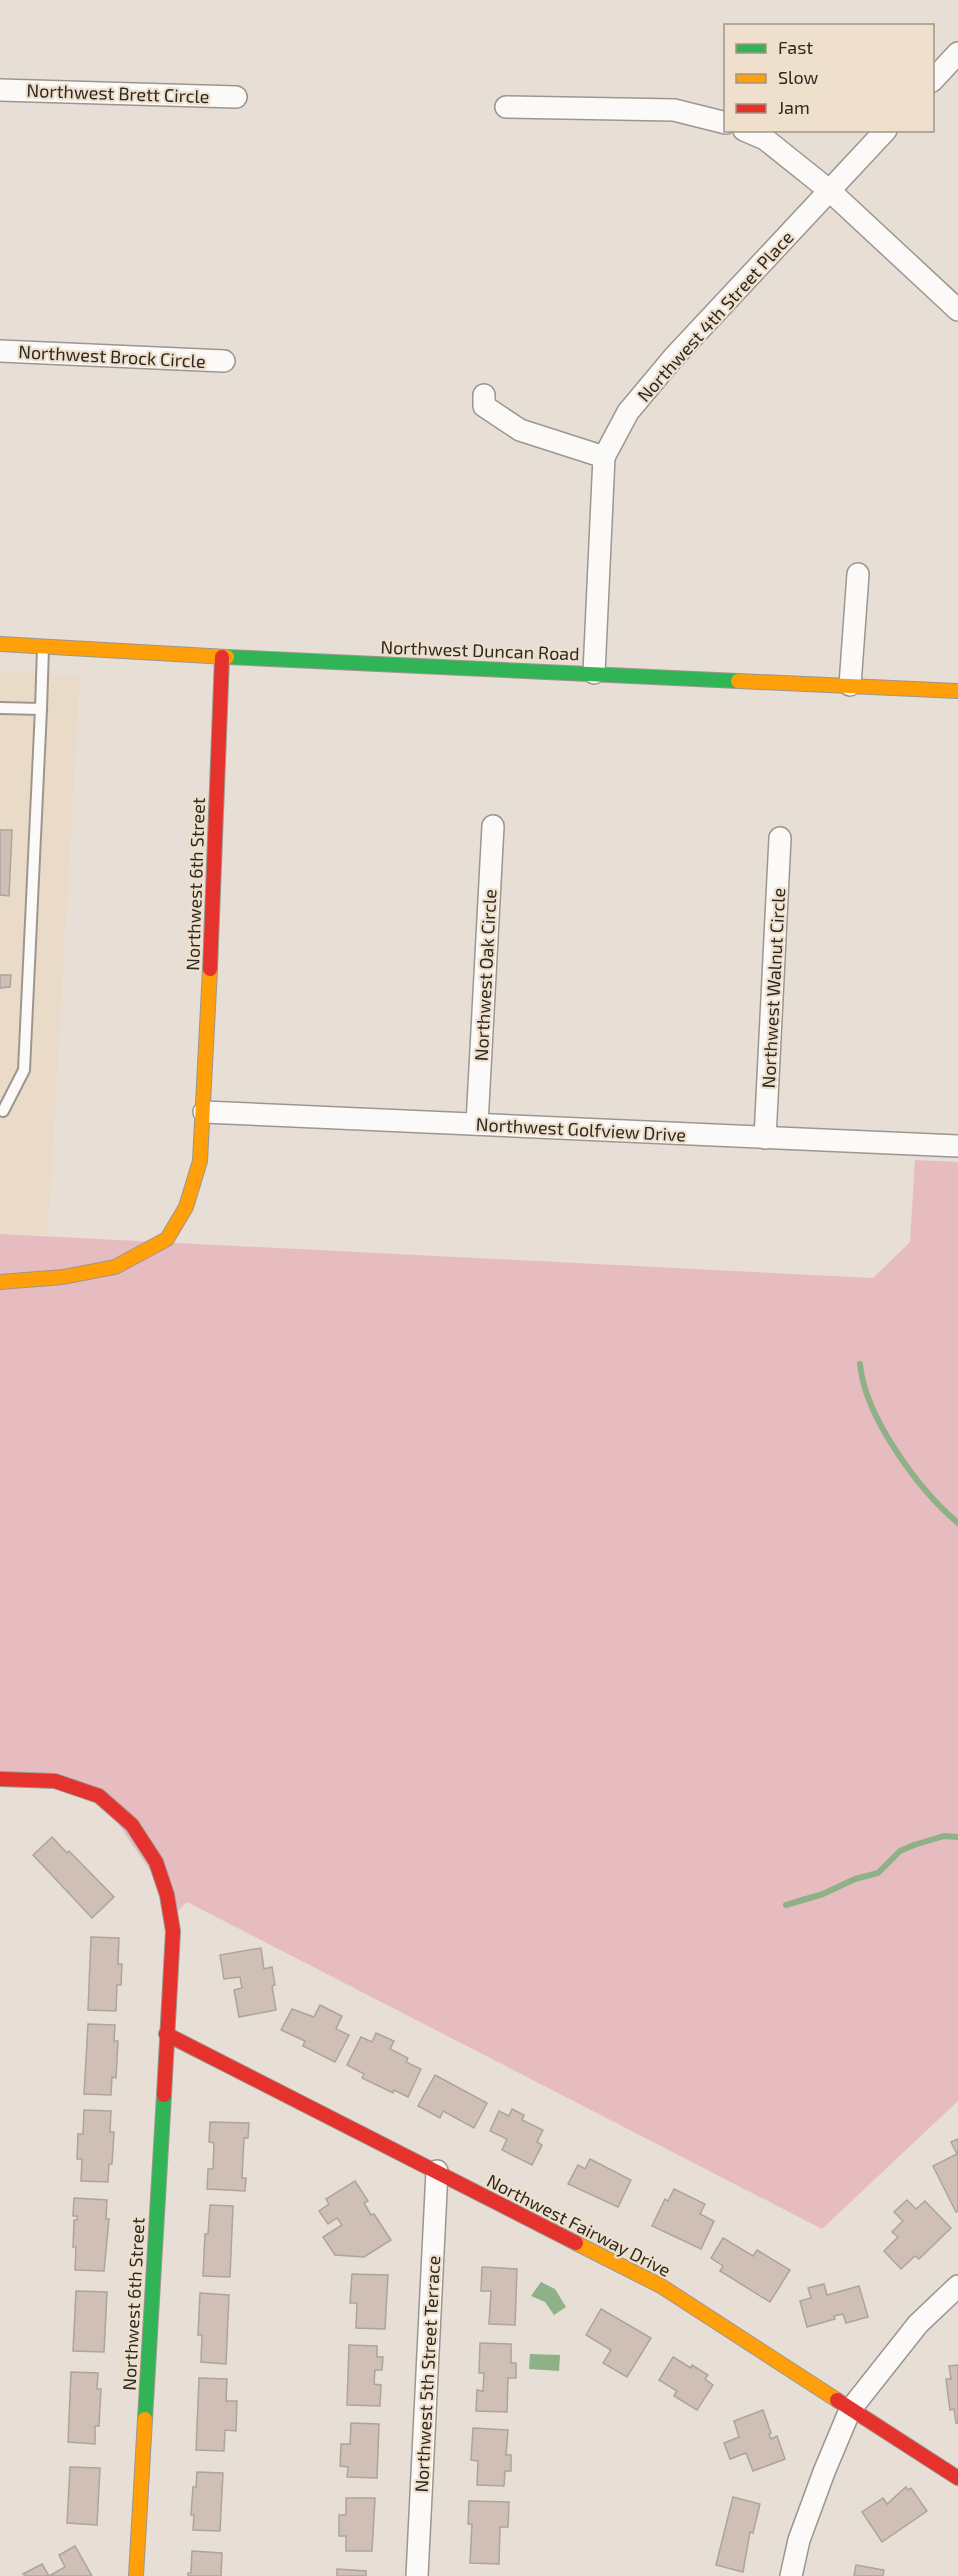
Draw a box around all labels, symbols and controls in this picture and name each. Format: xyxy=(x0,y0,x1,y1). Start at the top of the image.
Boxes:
legend xyxy=(724,24,934,132)
text: Fast xyxy=(778,36,813,58)
text: Slow xyxy=(778,66,819,88)
street label: Northwest Brett Circle xyxy=(26,79,210,107)
text: Jam xyxy=(778,96,810,118)
street label: Northwest 4th Street Place xyxy=(632,226,798,406)
street label: Northwest Brock Circle xyxy=(18,340,206,372)
street label: Northwest Duncan Road xyxy=(380,636,580,664)
street label: Northwest 6th Street xyxy=(181,797,209,971)
street label: Northwest Walnut Circle xyxy=(757,887,789,1089)
street label: Northwest Oak Circle xyxy=(470,888,500,1062)
street label: Northwest Golfview Drive xyxy=(475,1113,687,1145)
street label: Northwest Fairway Drive xyxy=(483,2169,675,2281)
street label: Northwest 6th Street xyxy=(117,2217,149,2391)
street label: Northwest 5th Street Terrace xyxy=(410,2255,444,2493)

